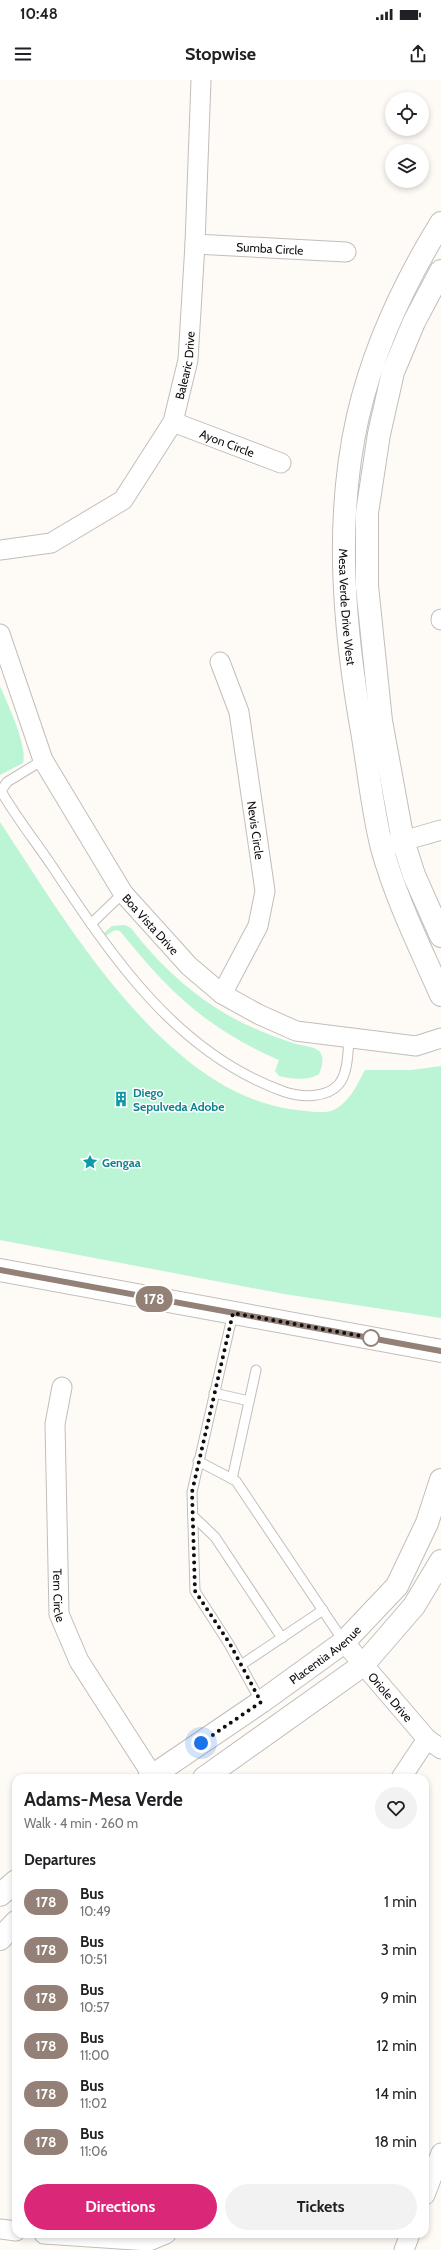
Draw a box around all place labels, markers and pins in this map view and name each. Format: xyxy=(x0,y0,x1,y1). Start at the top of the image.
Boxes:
place label: Diego Sepulveda Adobe xyxy=(133,1085,224,1114)
building icon: Diego Sepulveda Adobe xyxy=(112,1090,130,1108)
place icon: Gengaa xyxy=(81,1153,99,1171)
place label: Gengaa xyxy=(102,1155,141,1170)
unlabelled marker xyxy=(362,1329,380,1347)

